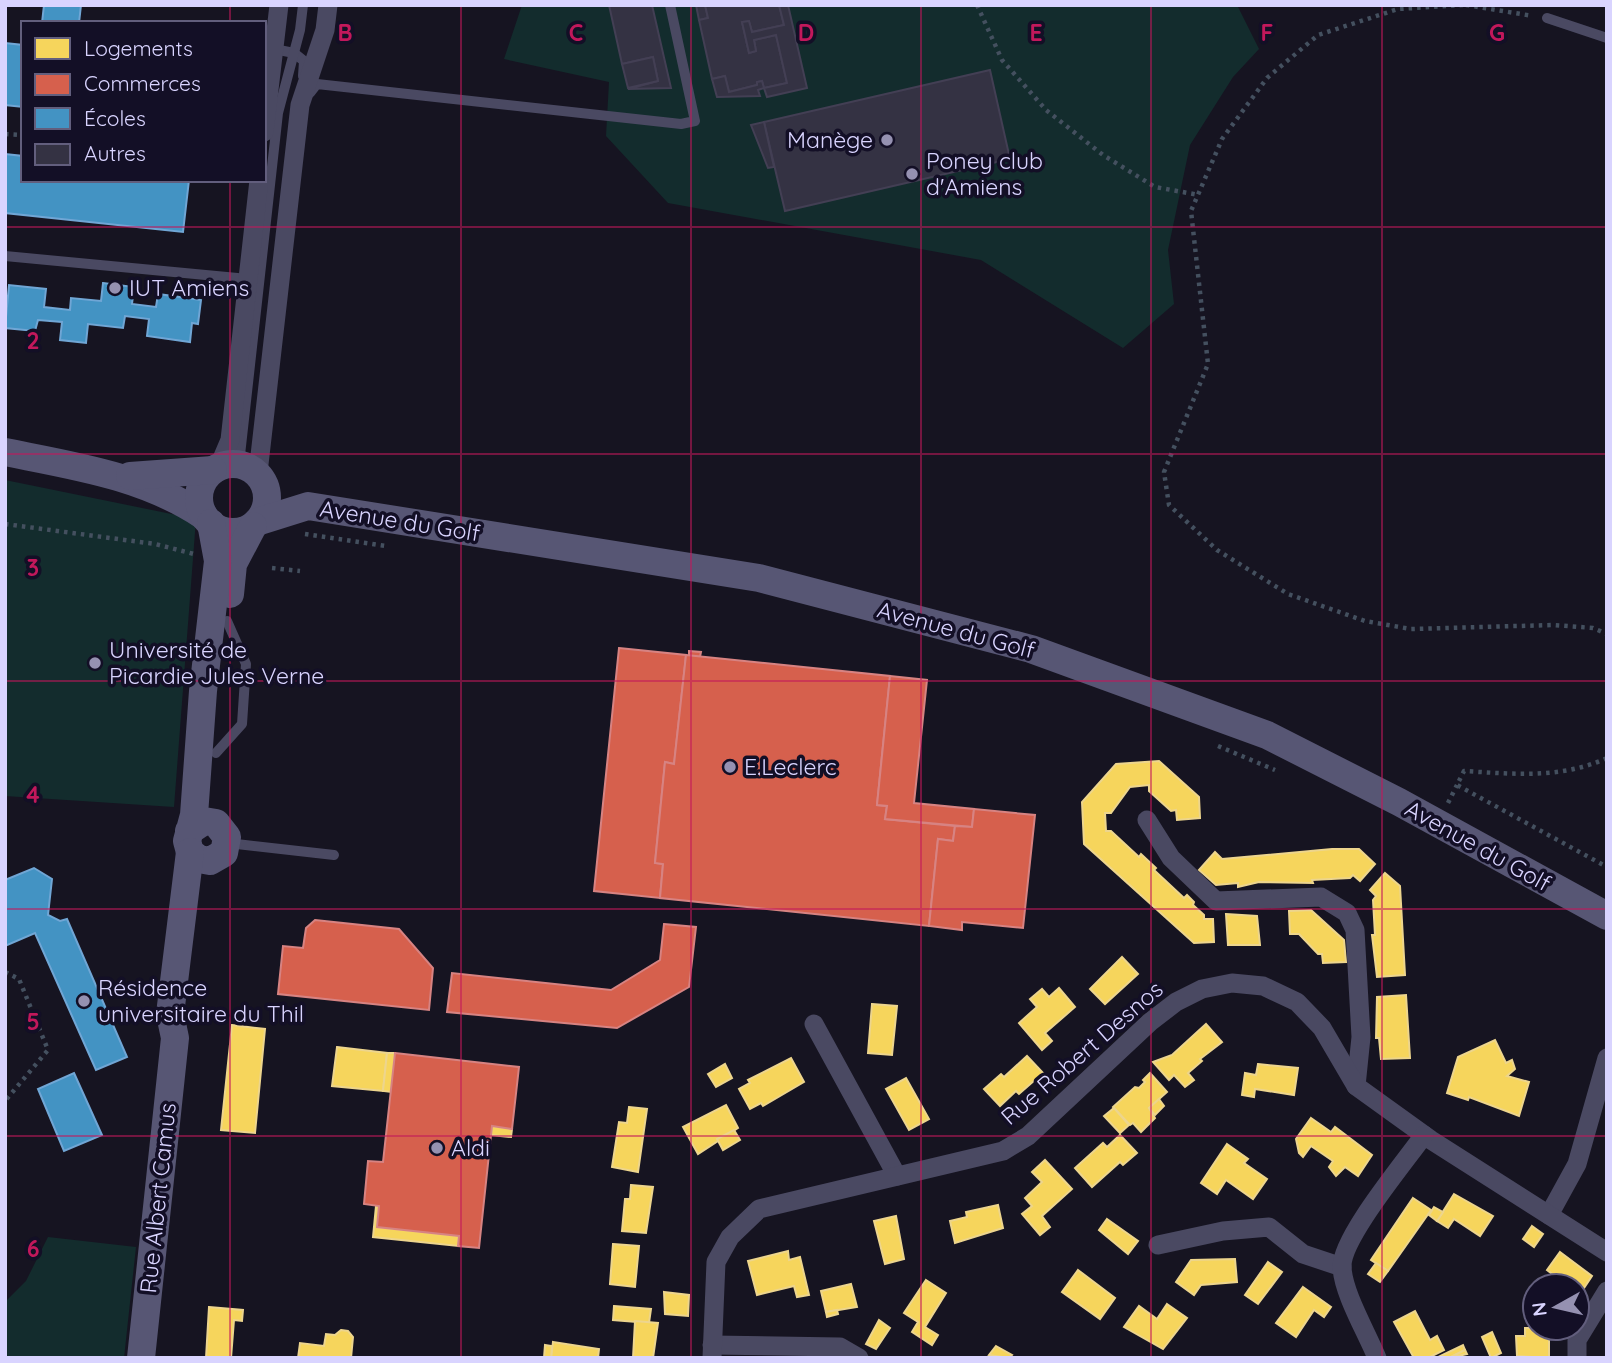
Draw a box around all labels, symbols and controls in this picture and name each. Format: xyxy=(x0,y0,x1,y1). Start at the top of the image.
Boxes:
text: B xyxy=(337,18,353,47)
text: C xyxy=(569,18,583,47)
text: D xyxy=(798,18,814,47)
text: E xyxy=(1029,18,1043,47)
text: F xyxy=(1261,18,1273,47)
text: G xyxy=(1489,18,1505,47)
legend xyxy=(21,21,266,182)
text: Logements xyxy=(84,35,193,61)
text: Commerces xyxy=(84,70,201,96)
text: Écoles xyxy=(84,105,146,131)
place label: Manège xyxy=(787,125,873,154)
marker: Manège xyxy=(879,132,895,148)
text: Autres xyxy=(84,140,146,166)
place label: Poney club d'Amiens xyxy=(926,146,1043,201)
marker: Poney club d'Amiens xyxy=(904,166,920,182)
place label: IUT Amiens xyxy=(129,273,249,302)
marker: IUT Amiens xyxy=(107,280,123,296)
text: 2 xyxy=(26,326,40,355)
street label: Avenue du Golf xyxy=(318,494,482,548)
text: 3 xyxy=(27,553,39,582)
street label: Avenue du Golf xyxy=(874,595,1038,664)
place label: Université de Picardie Jules Verne xyxy=(109,635,324,690)
marker: Université de Picardie Jules Verne xyxy=(87,655,103,671)
place label: E.Leclerc xyxy=(744,752,837,781)
marker: E.Leclerc xyxy=(722,759,738,775)
text: 4 xyxy=(26,780,40,809)
street label: Avenue du Golf xyxy=(1400,794,1556,898)
place label: Résidence universitaire du Thil xyxy=(98,973,304,1028)
street label: Rue Robert Desnos xyxy=(995,974,1169,1131)
marker: Résidence universitaire du Thil xyxy=(76,993,92,1009)
text: 5 xyxy=(26,1007,40,1036)
street label: Rue Albert Camus xyxy=(133,1101,182,1295)
place label: Aldi xyxy=(451,1133,490,1162)
marker: Aldi xyxy=(429,1140,445,1156)
text: 6 xyxy=(27,1234,39,1263)
north arrow xyxy=(1521,1272,1591,1342)
text: N xyxy=(1526,1301,1552,1318)

